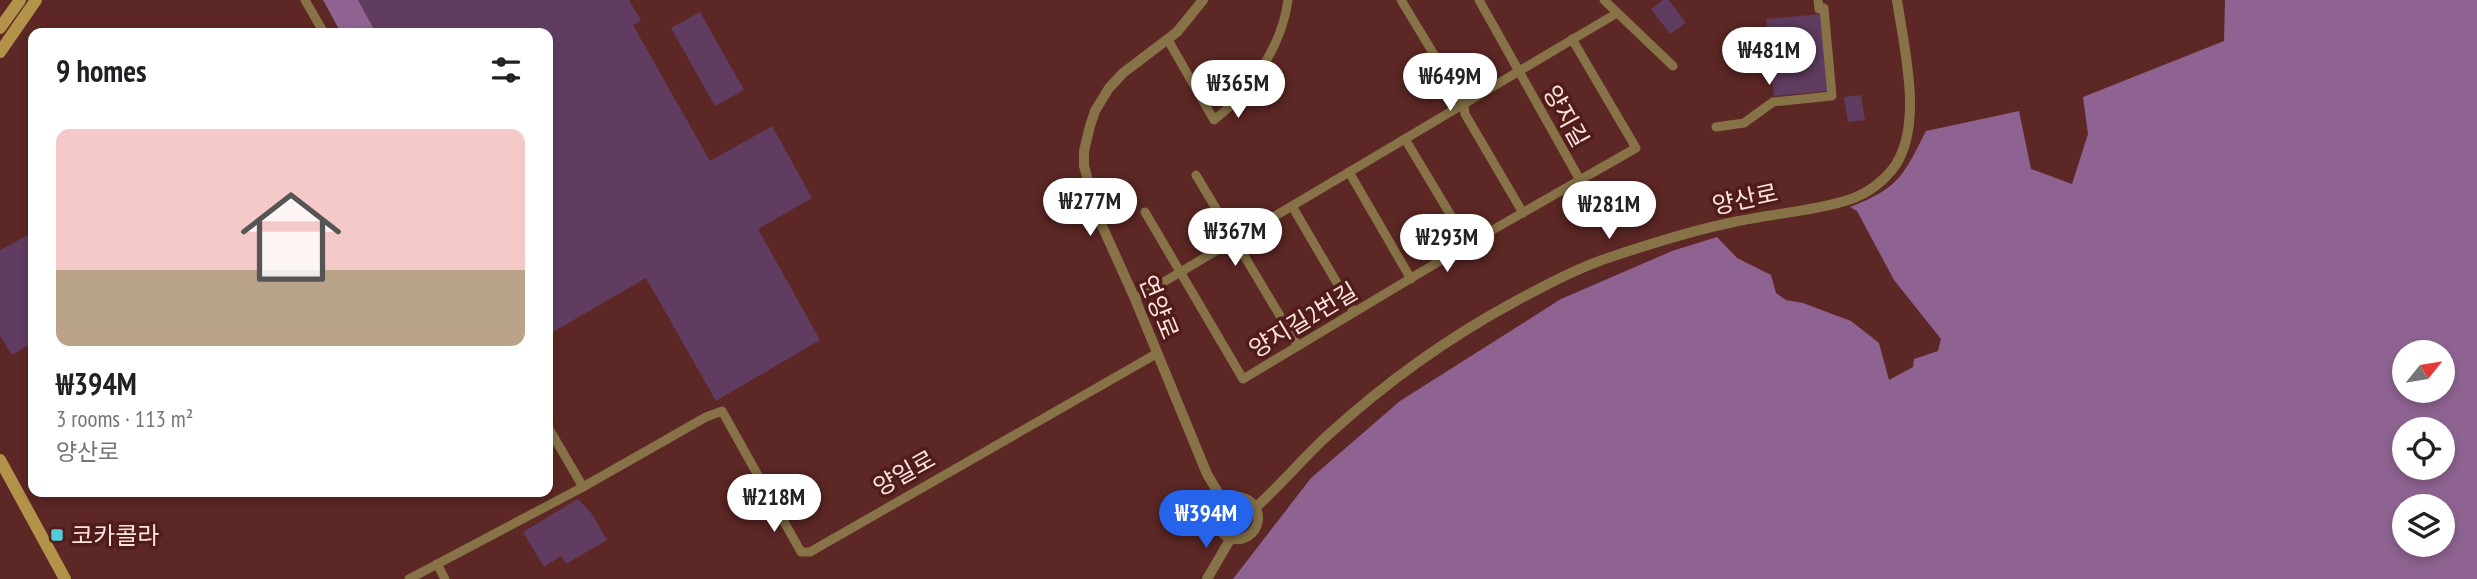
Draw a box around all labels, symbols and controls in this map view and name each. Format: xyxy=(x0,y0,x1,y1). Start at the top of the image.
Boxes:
pin: ₩481M xyxy=(1720,28,1818,87)
text: ₩481M xyxy=(1738,35,1800,64)
text: 9 homes xyxy=(56,51,147,90)
icon: filters xyxy=(487,51,525,89)
pin: ₩649M xyxy=(1401,54,1499,113)
pin: ₩365M xyxy=(1189,60,1287,120)
text: ₩649M xyxy=(1419,61,1481,90)
text: ₩365M xyxy=(1207,68,1269,97)
street label: 양지길 xyxy=(1536,80,1596,152)
icon: home xyxy=(228,174,354,300)
street label: 양산로 xyxy=(1709,177,1781,221)
pin: ₩277M xyxy=(1041,178,1139,238)
pin: ₩281M xyxy=(1560,182,1658,241)
text: ₩277M xyxy=(1059,186,1121,215)
text: ₩281M xyxy=(1578,189,1640,218)
pin: ₩367M xyxy=(1186,208,1284,268)
pin: ₩293M xyxy=(1398,215,1496,274)
text: ₩367M xyxy=(1204,216,1266,245)
text: ₩293M xyxy=(1416,222,1478,251)
street label: 연양로 xyxy=(1132,270,1186,344)
street label: 양지길2번길 xyxy=(1243,276,1363,364)
north arrow xyxy=(2392,340,2455,402)
map controls xyxy=(2392,340,2455,557)
text: ₩394M xyxy=(56,364,137,403)
text: 3 rooms · 113 m² xyxy=(56,404,193,433)
button: locate xyxy=(2392,417,2455,480)
text: 양산로 xyxy=(56,437,119,466)
street label: 양일로 xyxy=(868,443,940,503)
pin: ₩218M xyxy=(725,475,823,534)
text: ₩218M xyxy=(743,482,805,511)
pin: ₩394M xyxy=(1157,490,1255,550)
button: layers xyxy=(2392,494,2455,557)
text: ₩394M xyxy=(1175,498,1237,527)
place label: 코카콜라 xyxy=(71,520,159,551)
marker: 코카콜라 xyxy=(49,527,65,543)

